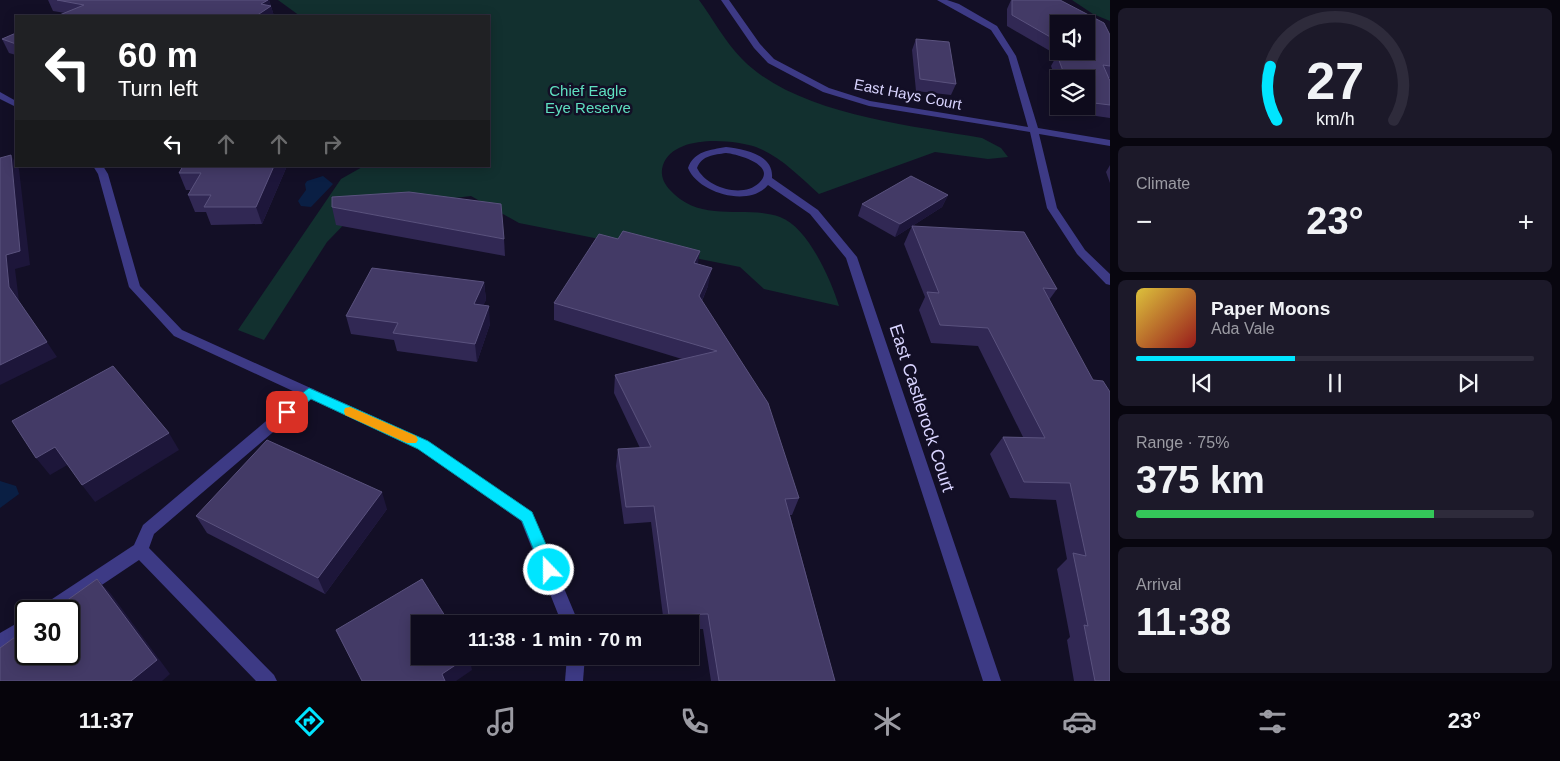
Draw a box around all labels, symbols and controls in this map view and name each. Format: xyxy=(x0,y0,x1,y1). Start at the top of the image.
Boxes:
map controls xyxy=(1050,15,1095,115)
button: sound xyxy=(1050,15,1095,60)
icon: left xyxy=(35,35,100,100)
text: 60 m xyxy=(118,35,198,74)
text: 27 xyxy=(1306,52,1364,110)
button: layers xyxy=(1050,70,1095,115)
street label: East Hays Court xyxy=(853,75,964,113)
text: Turn left xyxy=(118,76,198,101)
park label: Chief Eagle Eye Reserve xyxy=(545,82,631,116)
text: km/h xyxy=(1316,109,1354,129)
icon: left xyxy=(159,130,187,158)
icon: ahead xyxy=(212,130,240,158)
icon: ahead xyxy=(265,130,293,158)
icon: right xyxy=(318,130,346,158)
text: Climate xyxy=(1136,175,1190,192)
text: 23° xyxy=(1306,200,1364,242)
text: − xyxy=(1136,206,1152,237)
text: + xyxy=(1518,206,1534,237)
text: Paper Moons xyxy=(1211,298,1330,319)
text: Ada Vale xyxy=(1211,320,1275,337)
street label: East Castlerock Court xyxy=(885,322,959,494)
icon: previous xyxy=(1188,369,1216,397)
icon: pause xyxy=(1321,369,1349,397)
icon: next xyxy=(1454,369,1482,397)
pin xyxy=(266,391,308,433)
icon: arrive xyxy=(273,398,301,426)
text: Range · 75% xyxy=(1136,434,1229,451)
text: 375 km xyxy=(1136,459,1265,501)
position arrow xyxy=(522,543,574,595)
text: Arrival xyxy=(1136,576,1181,593)
speed limit sign: 30 xyxy=(15,600,80,665)
text: 11:38 xyxy=(1136,601,1231,643)
text: 11:38 · 1 min · 70 m xyxy=(468,629,642,650)
icon: directions xyxy=(292,704,327,739)
icon: music xyxy=(484,704,519,739)
icon: phone xyxy=(677,704,712,739)
icon: climate xyxy=(870,704,905,739)
icon: car xyxy=(1062,704,1097,739)
icon: filters xyxy=(1255,704,1290,739)
text: 11:37 xyxy=(79,708,134,733)
text: 23° xyxy=(1448,708,1481,733)

